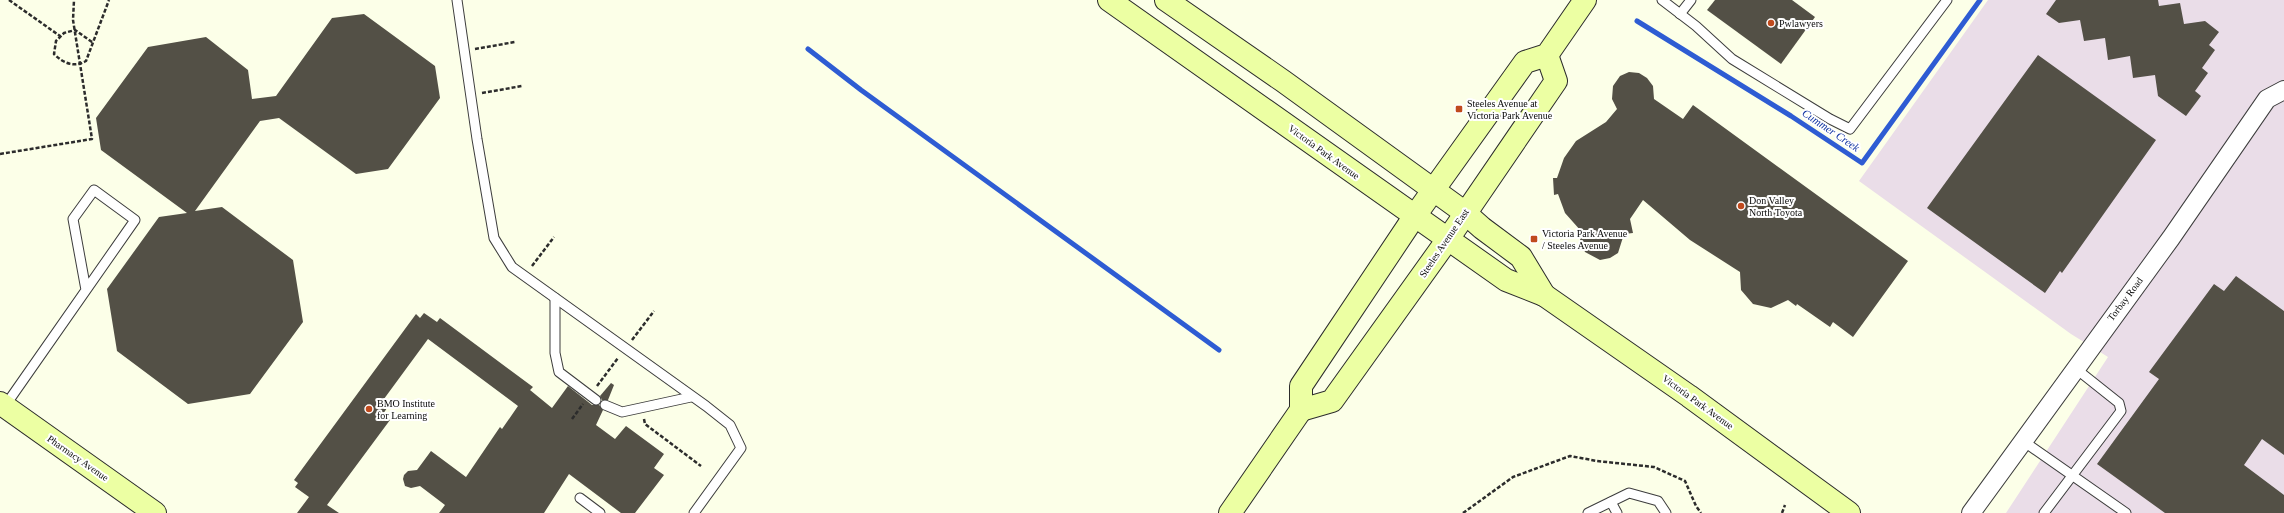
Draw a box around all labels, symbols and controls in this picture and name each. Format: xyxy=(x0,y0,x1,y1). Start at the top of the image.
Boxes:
marker: Pwlawyers xyxy=(1766,18,1776,28)
place label: Pwlawyers xyxy=(1779,18,1823,29)
place label: Steeles Avenue at Victoria Park Avenue xyxy=(1467,98,1553,121)
marker: Steeles Avenue at Victoria Park Avenue xyxy=(1454,104,1464,114)
water label: Cummer Creek xyxy=(1800,106,1863,154)
street label: Victoria Park Avenue xyxy=(1286,122,1362,182)
place label: Don Valley North Toyota xyxy=(1749,195,1803,218)
marker: Don Valley North Toyota xyxy=(1736,201,1746,211)
street label: Steeles Avenue East xyxy=(1417,206,1471,279)
place label: Victoria Park Avenue / Steeles Avenue xyxy=(1542,228,1628,251)
marker: Victoria Park Avenue / Steeles Avenue xyxy=(1529,234,1539,244)
street label: Torbay Road xyxy=(2105,275,2145,323)
street label: Victoria Park Avenue xyxy=(1660,372,1736,432)
place label: BMO Institute for Learning xyxy=(377,398,436,421)
marker: BMO Institute for Learning xyxy=(364,404,374,414)
street label: Pharmacy Avenue xyxy=(45,433,111,484)

